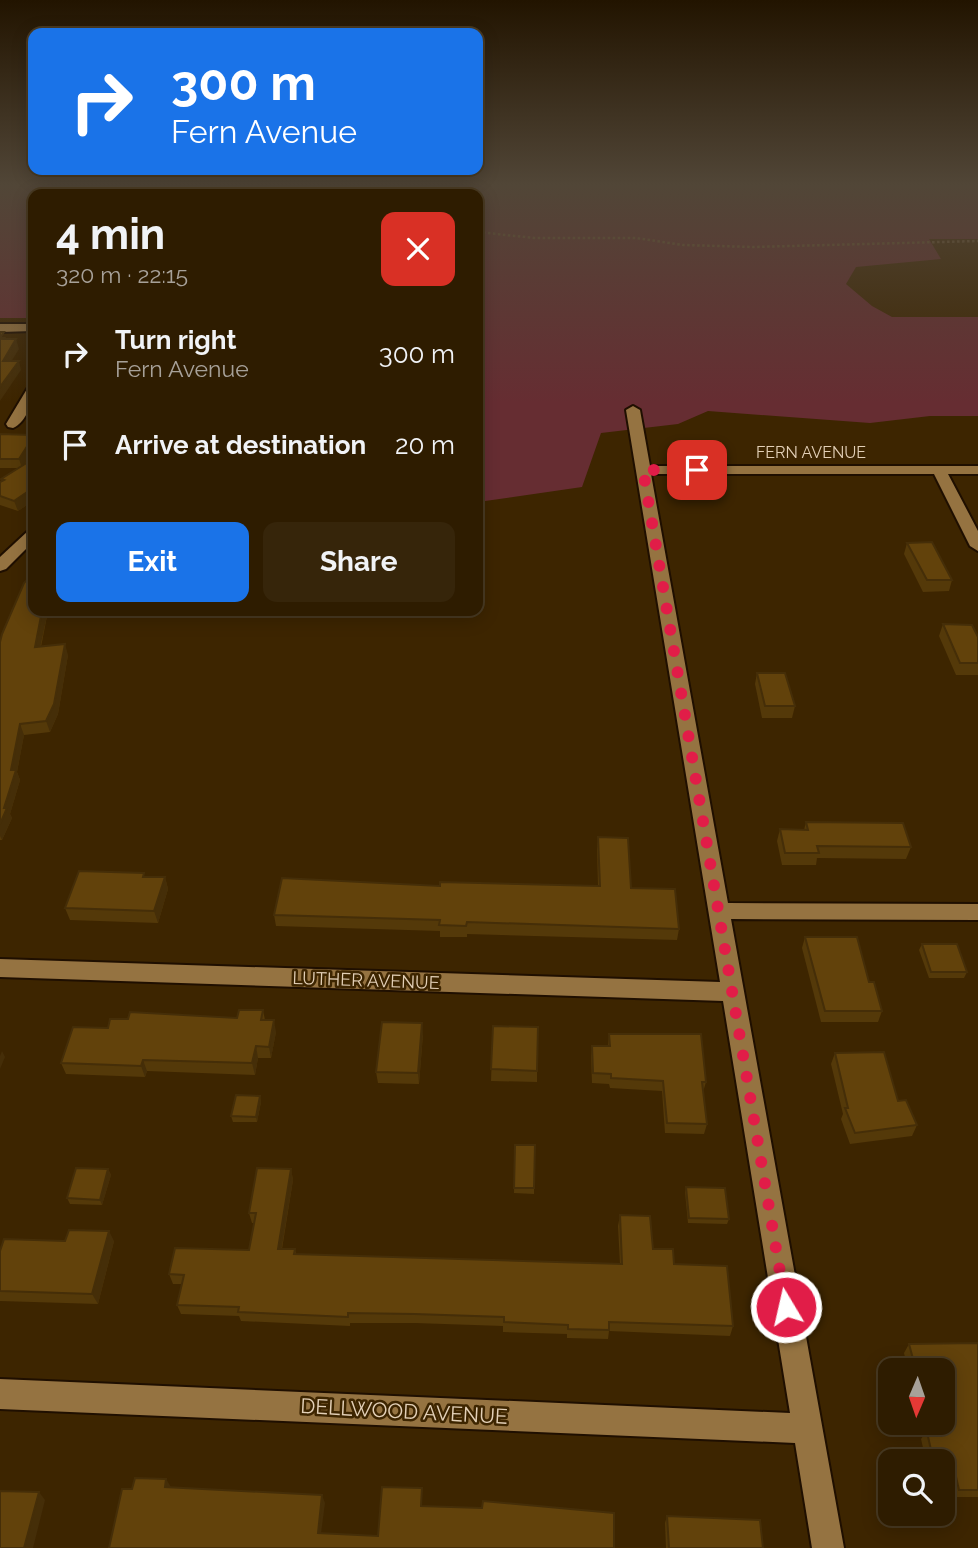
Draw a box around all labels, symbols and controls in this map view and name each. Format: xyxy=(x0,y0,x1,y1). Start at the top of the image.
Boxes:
text: 300 m xyxy=(171,54,316,111)
icon: right xyxy=(56,56,147,147)
text: Fern Avenue xyxy=(171,113,357,150)
text: 4 min xyxy=(56,210,165,259)
button: close xyxy=(381,212,455,286)
text: 320 m · 22:15 xyxy=(56,261,188,288)
text: Turn right xyxy=(115,325,236,355)
icon: right xyxy=(56,335,94,373)
text: 300 m xyxy=(379,339,455,369)
text: Fern Avenue xyxy=(115,355,249,382)
icon: arrive xyxy=(56,426,94,464)
text: Arrive at destination xyxy=(115,430,366,460)
text: 20 m xyxy=(395,430,455,460)
pin xyxy=(667,440,727,500)
street label: FERN AVENUE xyxy=(756,443,866,462)
icon: arrive xyxy=(678,451,716,489)
button: Exit xyxy=(56,522,249,602)
button: Share xyxy=(263,522,455,602)
street label: LUTHER AVENUE xyxy=(292,967,440,993)
position arrow xyxy=(749,1270,823,1344)
north arrow xyxy=(878,1358,956,1435)
map controls xyxy=(878,1358,955,1526)
street label: DELLWOOD AVENUE xyxy=(300,1393,508,1429)
button: search xyxy=(878,1449,955,1526)

